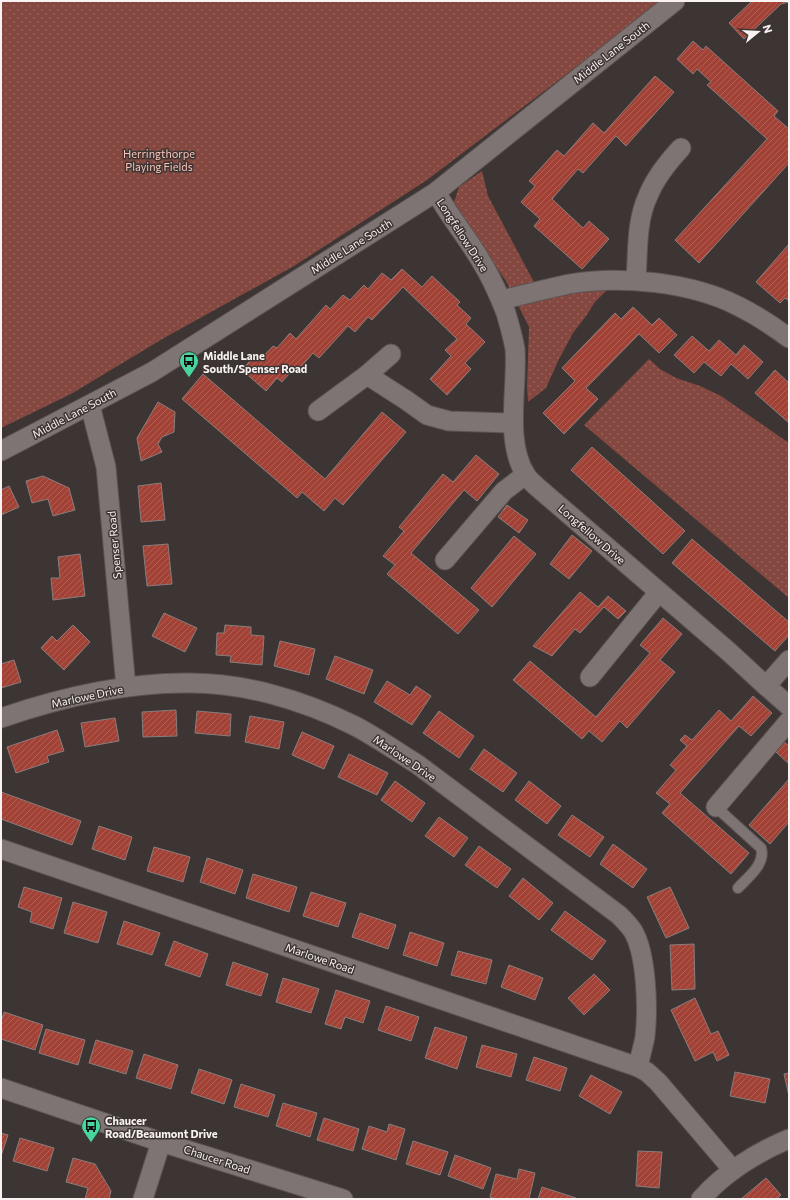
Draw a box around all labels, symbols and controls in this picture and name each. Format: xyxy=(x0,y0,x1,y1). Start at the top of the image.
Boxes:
north arrow xyxy=(738,12,778,52)
street label: Middle Lane South xyxy=(570,18,652,86)
text: N xyxy=(761,23,775,35)
park label: Herringthorpe Playing Fields xyxy=(123,147,195,173)
street label: Longfellow Drive xyxy=(435,196,492,274)
street label: Middle Lane South xyxy=(308,216,394,276)
place label: Middle Lane South/Spenser Road xyxy=(203,349,307,375)
bus stop icon: Middle Lane South/Spenser Road xyxy=(178,350,200,378)
street label: Middle Lane South xyxy=(30,385,118,441)
street label: Longfellow Drive xyxy=(556,501,628,567)
street label: Spenser Road xyxy=(105,511,123,579)
street label: Marlowe Drive xyxy=(50,682,124,710)
street label: Marlowe Drive xyxy=(371,732,439,784)
street label: Marlowe Road xyxy=(284,940,356,976)
place label: Chaucer Road/Beaumont Drive xyxy=(105,1114,218,1140)
bus stop icon: Chaucer Road/Beaumont Drive xyxy=(80,1115,102,1143)
street label: Chaucer Road xyxy=(182,1142,252,1176)

